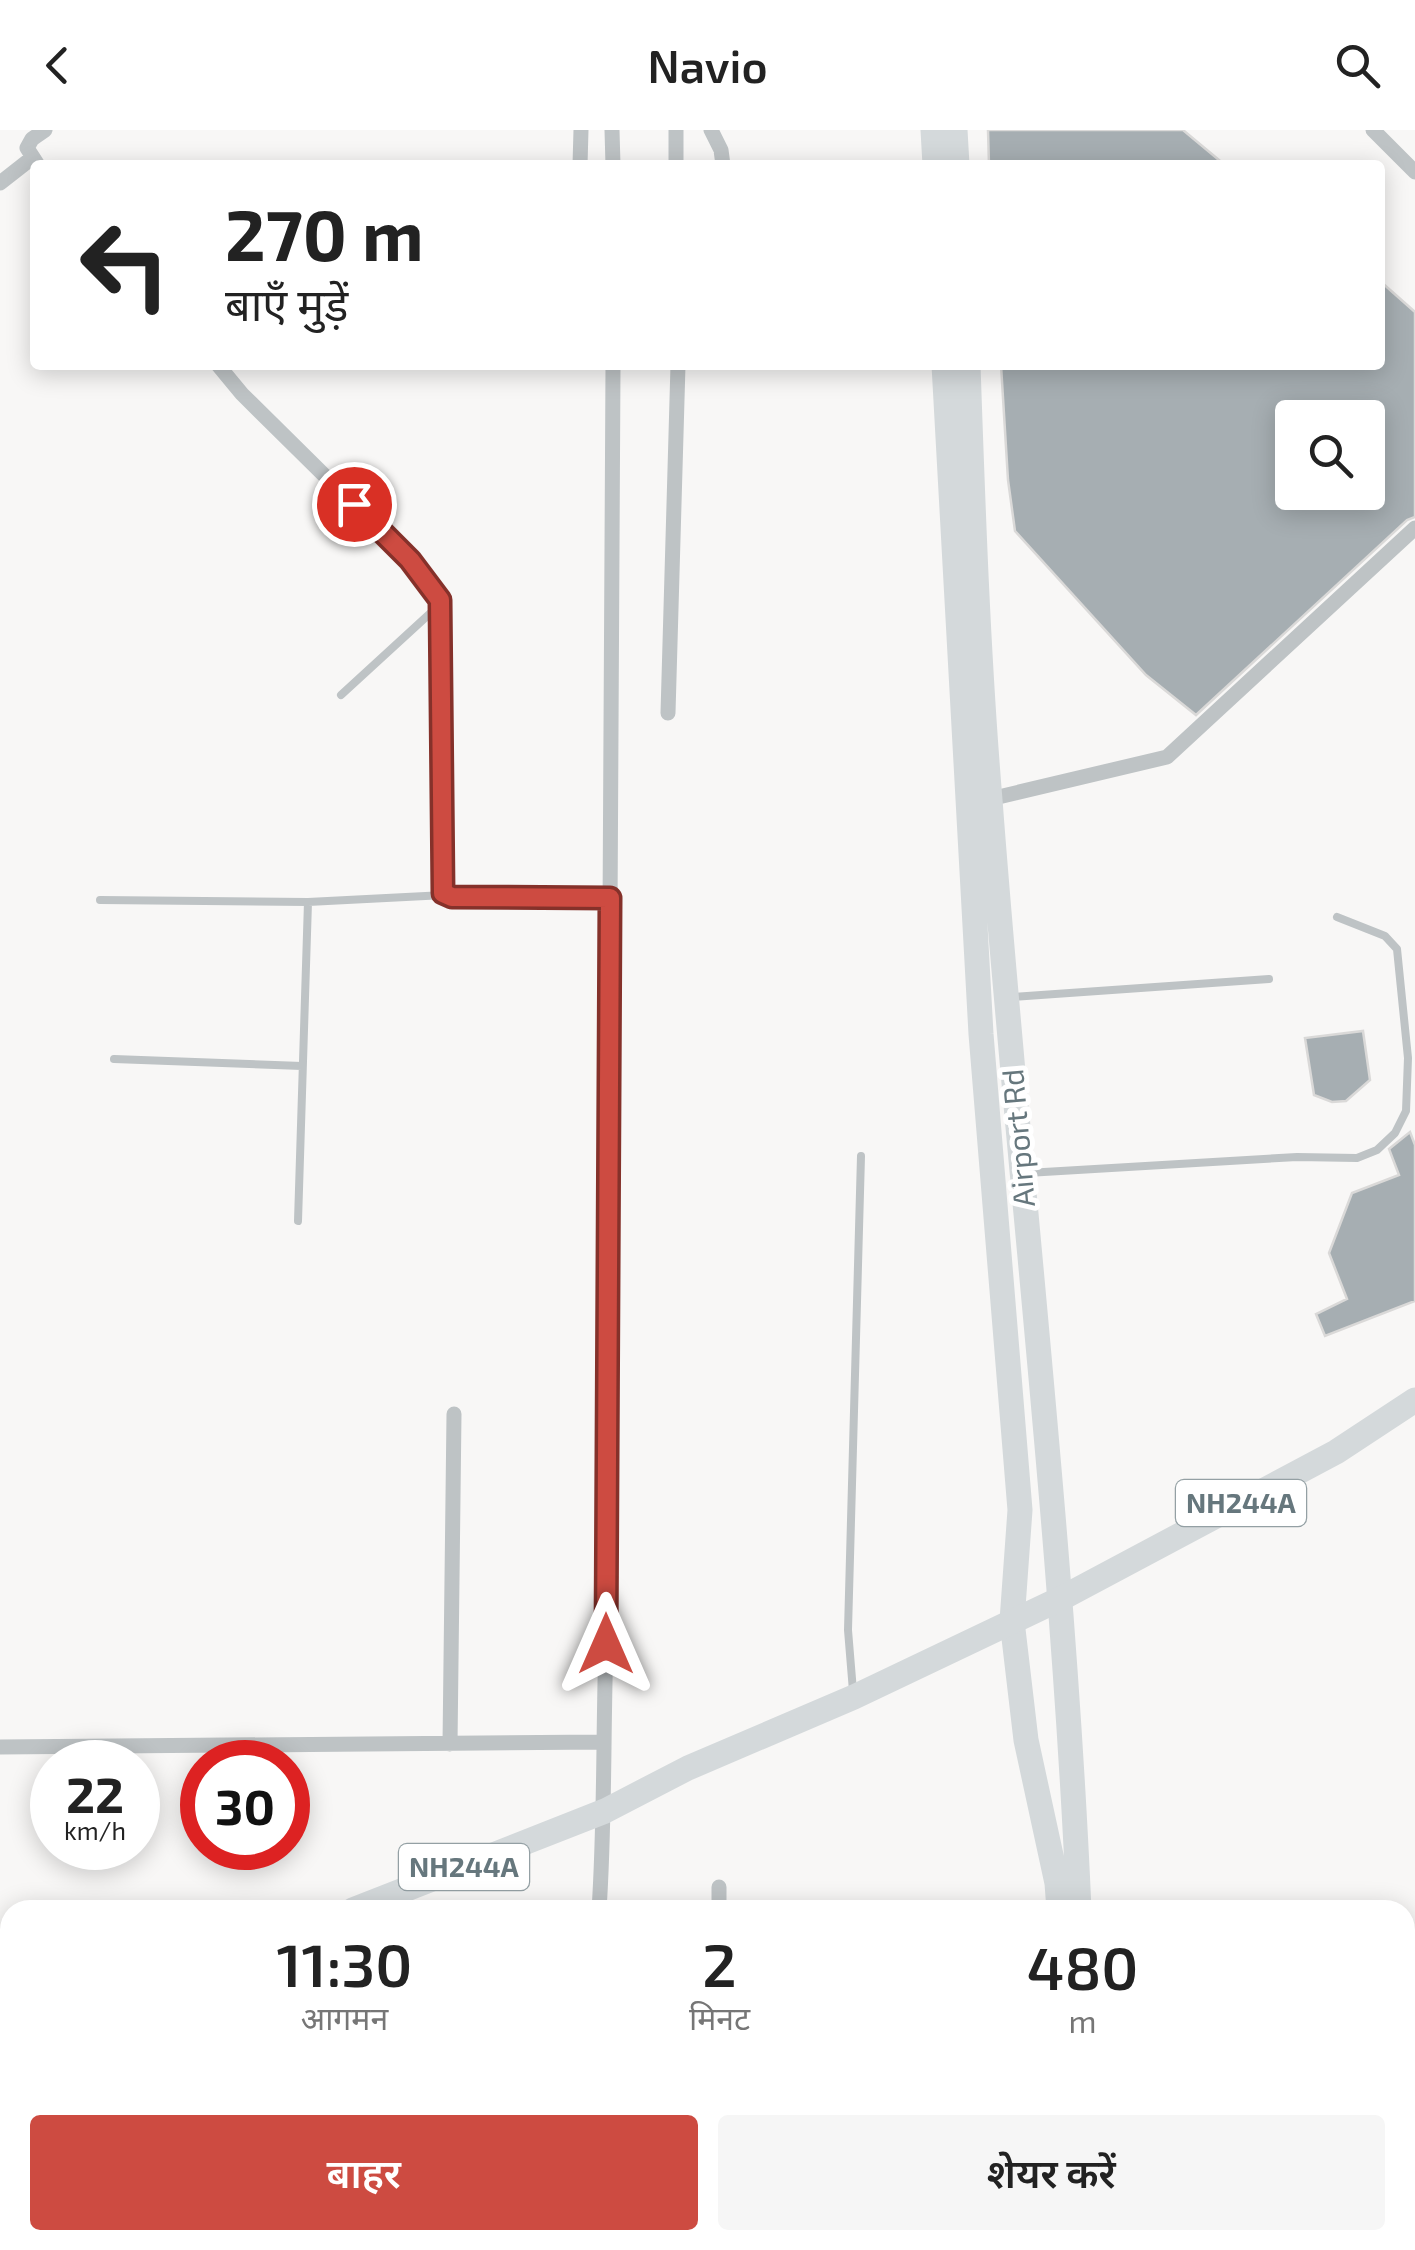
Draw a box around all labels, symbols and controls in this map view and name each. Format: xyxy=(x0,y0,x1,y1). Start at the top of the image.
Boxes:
icon: back xyxy=(30,38,85,93)
text: Navio xyxy=(647,38,768,92)
icon: search xyxy=(1330,38,1385,93)
text: 270 m xyxy=(225,191,424,275)
icon: left xyxy=(60,200,190,330)
text: बाएँ मुड़ें xyxy=(225,276,348,330)
map controls xyxy=(1275,400,1385,510)
button: search xyxy=(1275,400,1385,510)
pin xyxy=(312,462,397,547)
icon: arrive xyxy=(327,477,382,532)
street label: Airport Rd xyxy=(993,1068,1041,1209)
road number: NH244A xyxy=(1176,1480,1306,1526)
position arrow xyxy=(554,1592,658,1696)
speed limit sign: 30 xyxy=(180,1740,310,1870)
text: 22 xyxy=(66,1763,124,1823)
text: km/h xyxy=(64,1815,126,1845)
road number: NH244A xyxy=(399,1844,529,1890)
text: 11:30 xyxy=(277,1927,412,1999)
text: 2 xyxy=(702,1927,737,1999)
text: 480 xyxy=(1027,1930,1139,2002)
text: आगमन xyxy=(301,1998,388,2036)
text: मिनट xyxy=(689,1998,750,2036)
text: m xyxy=(1069,2001,1097,2039)
button: बाहर xyxy=(30,2115,698,2230)
button: शेयर करें xyxy=(718,2115,1385,2230)

